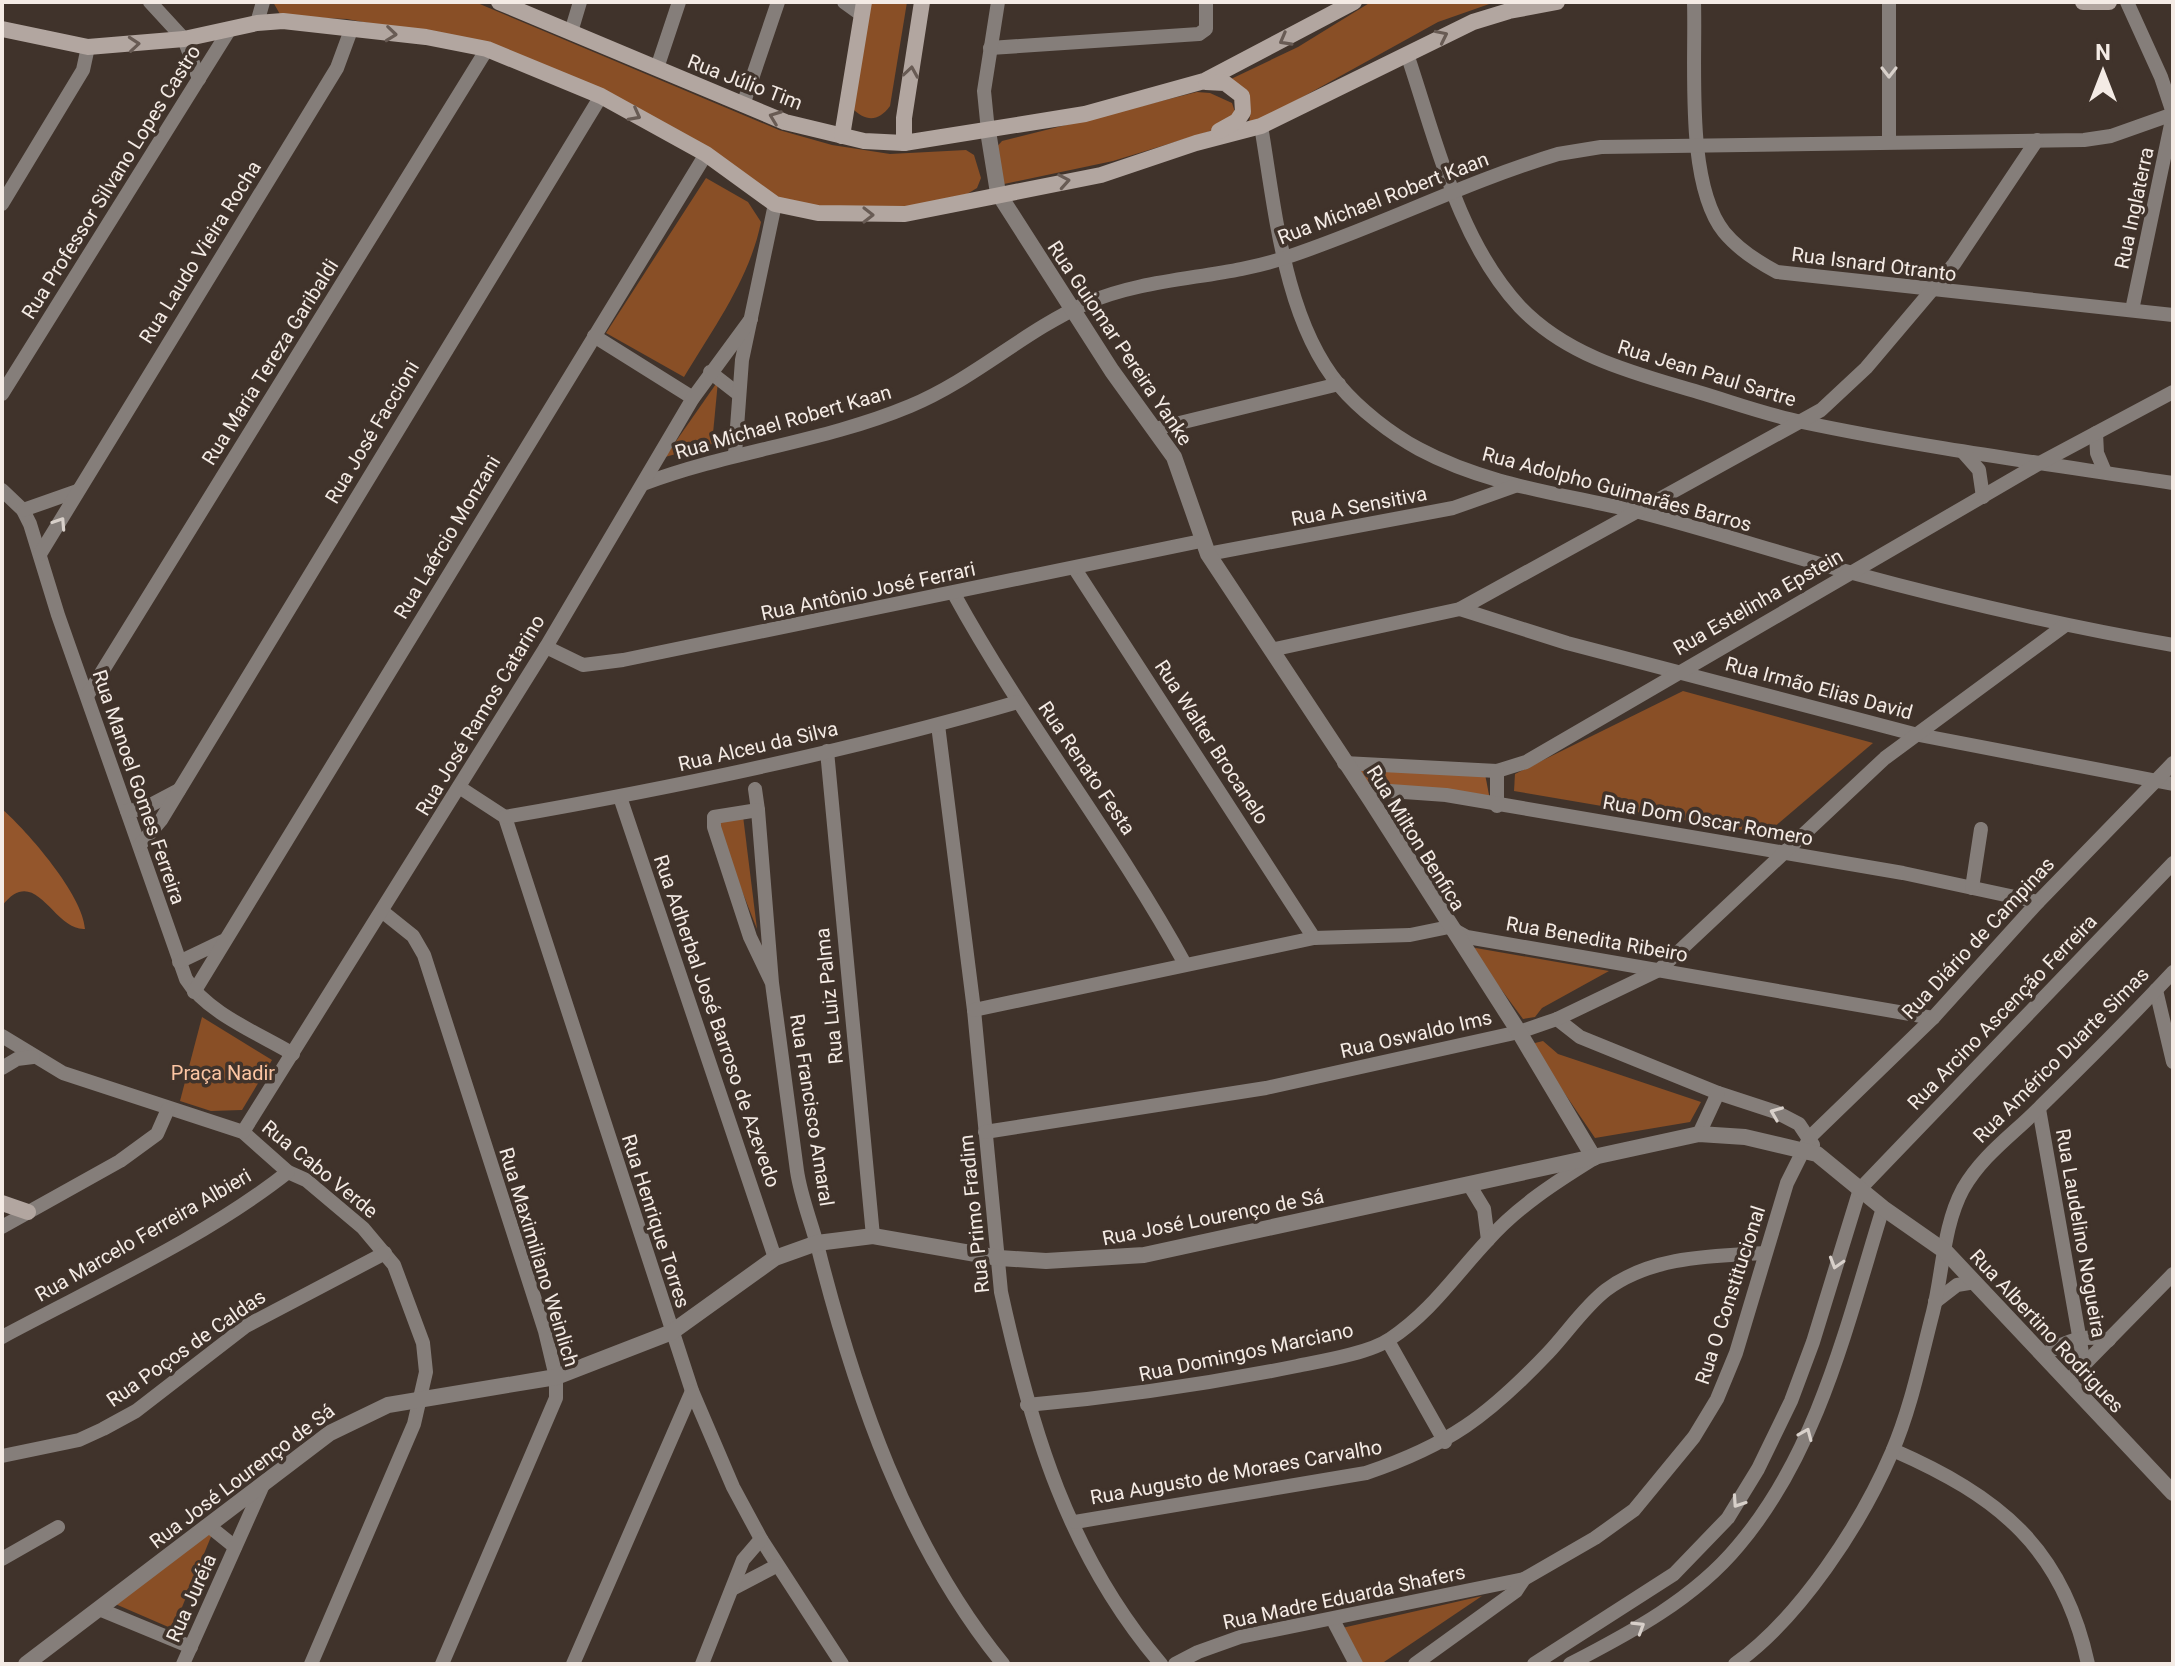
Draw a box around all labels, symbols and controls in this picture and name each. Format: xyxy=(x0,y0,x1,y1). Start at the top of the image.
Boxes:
one-way arrow xyxy=(385,25,398,42)
one-way arrow xyxy=(1279,30,1293,45)
one-way arrow xyxy=(1434,30,1449,46)
north arrow xyxy=(2063,32,2143,112)
one-way arrow xyxy=(128,35,141,52)
text: N xyxy=(2095,40,2111,65)
street label: Rua Professor Silvano Lopes Castro xyxy=(16,41,206,323)
street label: Rua Júlio Tim xyxy=(684,49,806,115)
one-way arrow xyxy=(902,65,919,79)
one-way arrow xyxy=(1880,66,1898,79)
one-way arrow xyxy=(627,105,641,121)
one-way arrow xyxy=(768,110,782,127)
street label: Rua Inglaterra xyxy=(2109,145,2159,271)
street label: Rua Michael Robert Kaan xyxy=(1274,147,1492,249)
street label: Rua Laudo Vieira Rocha xyxy=(134,156,266,348)
one-way arrow xyxy=(1057,174,1070,191)
one-way arrow xyxy=(862,206,875,224)
street label: Rua Guiomar Pereira Yanke xyxy=(1043,236,1197,450)
street label: Rua Isnard Otranto xyxy=(1790,242,1958,286)
street label: Rua Maria Tereza Garibaldi xyxy=(197,255,343,469)
street label: Rua Jean Paul Sartre xyxy=(1615,334,1799,412)
street label: Rua José Faccioni xyxy=(320,356,424,508)
street label: Rua Michael Robert Kaan xyxy=(672,380,894,464)
street label: Rua Adolpho Guimarães Barros xyxy=(1480,441,1754,537)
street label: Rua Laércio Monzani xyxy=(389,451,505,623)
street label: Rua A Sensitiva xyxy=(1289,481,1429,531)
one-way arrow xyxy=(50,517,65,532)
street label: Rua Estelinha Epstein xyxy=(1669,544,1847,660)
street label: Rua Antônio José Ferrari xyxy=(759,557,977,625)
street label: Rua José Ramos Catarino xyxy=(410,610,550,820)
street label: Rua Irmão Elias David xyxy=(1723,651,1915,725)
street label: Rua Walter Brocanelo xyxy=(1150,655,1274,829)
street label: Rua Manoel Gomes Ferreira xyxy=(88,667,190,907)
street label: Rua Renato Festa xyxy=(1033,697,1141,839)
street label: Rua Alceu da Silva xyxy=(676,716,840,776)
street label: Rua Milton Benfica xyxy=(1362,761,1470,915)
street label: Rua Dom Oscar Romero xyxy=(1601,790,1815,850)
street label: Rua Adherbal José Barroso de Azevedo xyxy=(649,852,785,1190)
street label: Rua Diário de Campinas xyxy=(1897,852,2059,1024)
street label: Rua Arcino Ascenção Ferreira xyxy=(1902,909,2102,1115)
street label: Rua Benedita Ribeiro xyxy=(1504,911,1690,967)
street label: Rua Luiz Palma xyxy=(810,927,848,1065)
street label: Rua Américo Duarte Simas xyxy=(1968,962,2154,1148)
street label: Rua Oswaldo Ims xyxy=(1338,1005,1494,1063)
street label: Rua Francisco Amaral xyxy=(785,1012,839,1208)
park label: Praça Nadir xyxy=(171,1061,275,1085)
one-way arrow xyxy=(1769,1106,1784,1122)
street label: Rua Cabo Verde xyxy=(257,1115,383,1223)
street label: Rua Laudelino Nogueira xyxy=(2051,1127,2111,1339)
street label: Rua Henrique Torres xyxy=(617,1131,695,1311)
street label: Rua Primo Fradim xyxy=(954,1134,994,1294)
street label: Rua Maximiliano Weinlich xyxy=(494,1145,584,1369)
street label: Rua Marcelo Ferreira Albieri xyxy=(31,1163,255,1307)
street label: Rua José Lourenço de Sá xyxy=(1100,1184,1326,1250)
street label: Rua O Constitucional xyxy=(1690,1203,1770,1387)
street label: Rua Albertino Rodrigues xyxy=(1965,1244,2129,1418)
one-way arrow xyxy=(1830,1255,1846,1269)
street label: Rua Poços de Caldas xyxy=(102,1284,270,1412)
street label: Rua Domingos Marciano xyxy=(1137,1318,1355,1386)
street label: Rua José Lourenço de Sá xyxy=(145,1399,339,1553)
one-way arrow xyxy=(1796,1428,1812,1442)
street label: Rua Augusto de Moraes Carvalho xyxy=(1088,1434,1384,1510)
one-way arrow xyxy=(1733,1494,1748,1508)
street label: Rua Juréia xyxy=(161,1550,221,1646)
street label: Rua Madre Eduarda Shafers xyxy=(1221,1560,1467,1634)
one-way arrow xyxy=(1630,1621,1645,1636)

